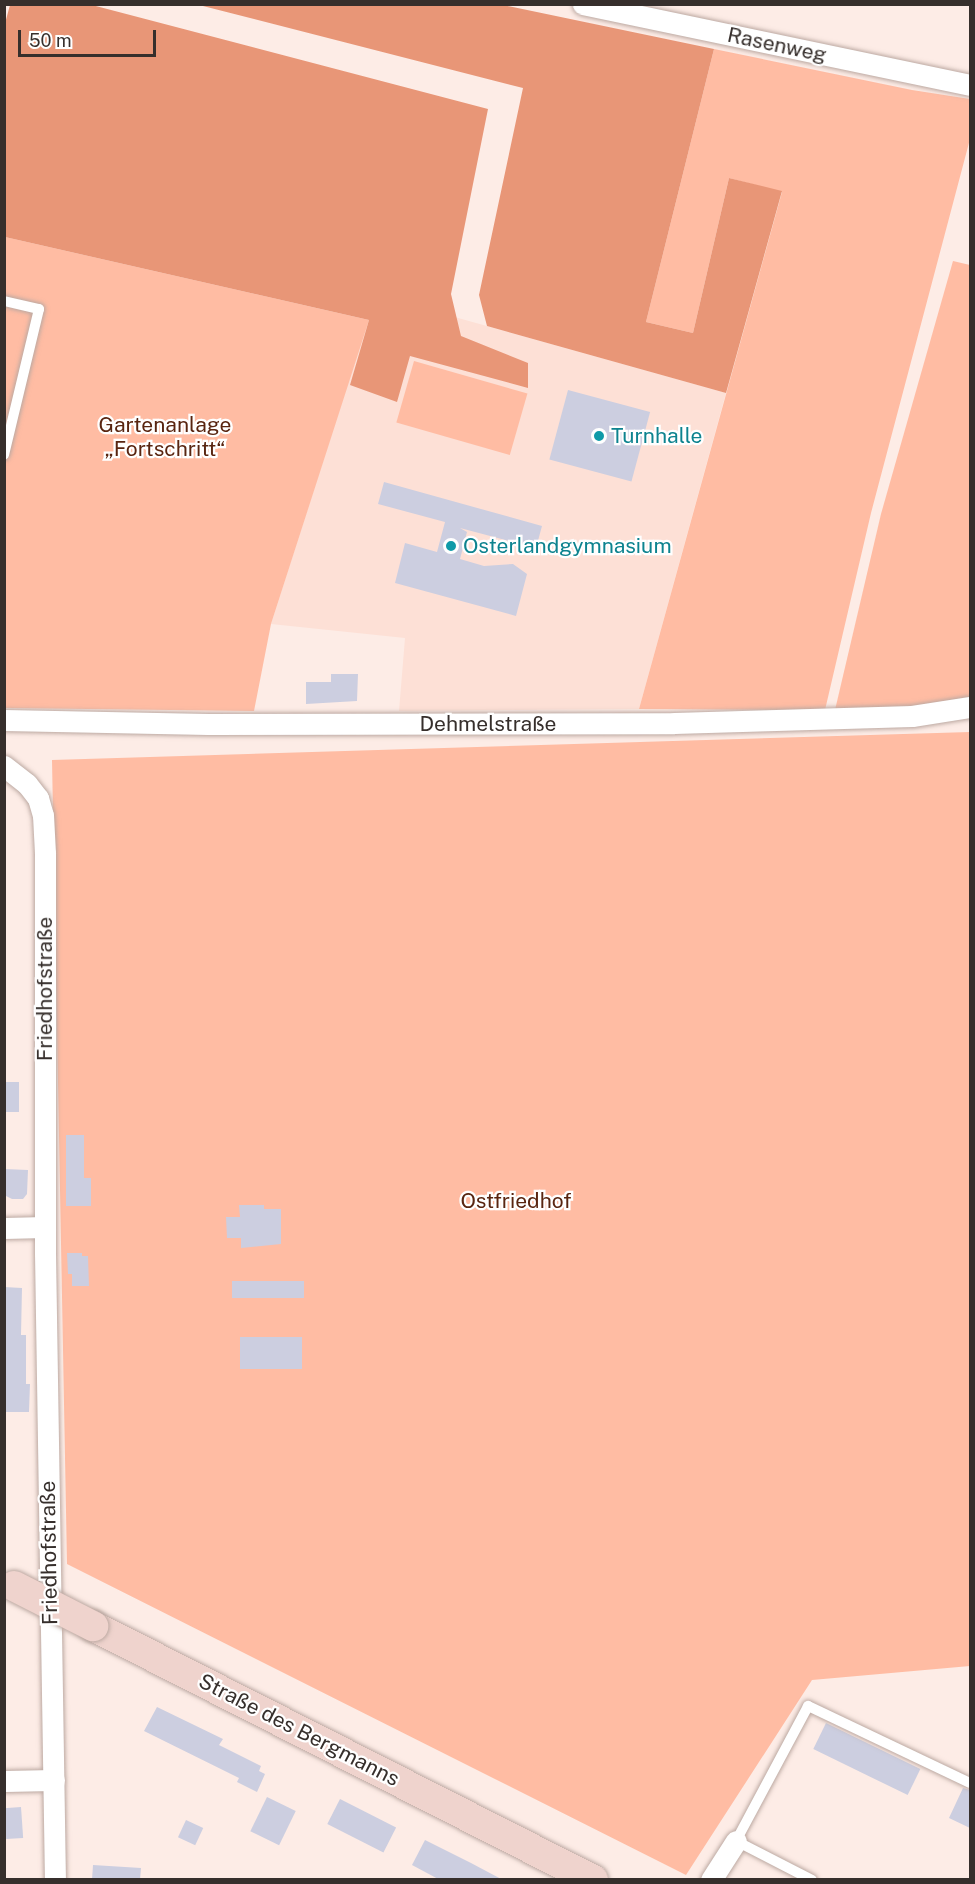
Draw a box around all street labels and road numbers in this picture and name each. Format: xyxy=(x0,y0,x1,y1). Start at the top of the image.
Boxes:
street label: Rasenweg xyxy=(725,22,829,68)
street label: Dehmelstraße xyxy=(420,711,556,737)
street label: Friedhofstraße xyxy=(32,917,58,1061)
street label: Friedhofstraße xyxy=(35,1481,63,1625)
street label: Straße des Bergmanns xyxy=(194,1668,404,1792)

